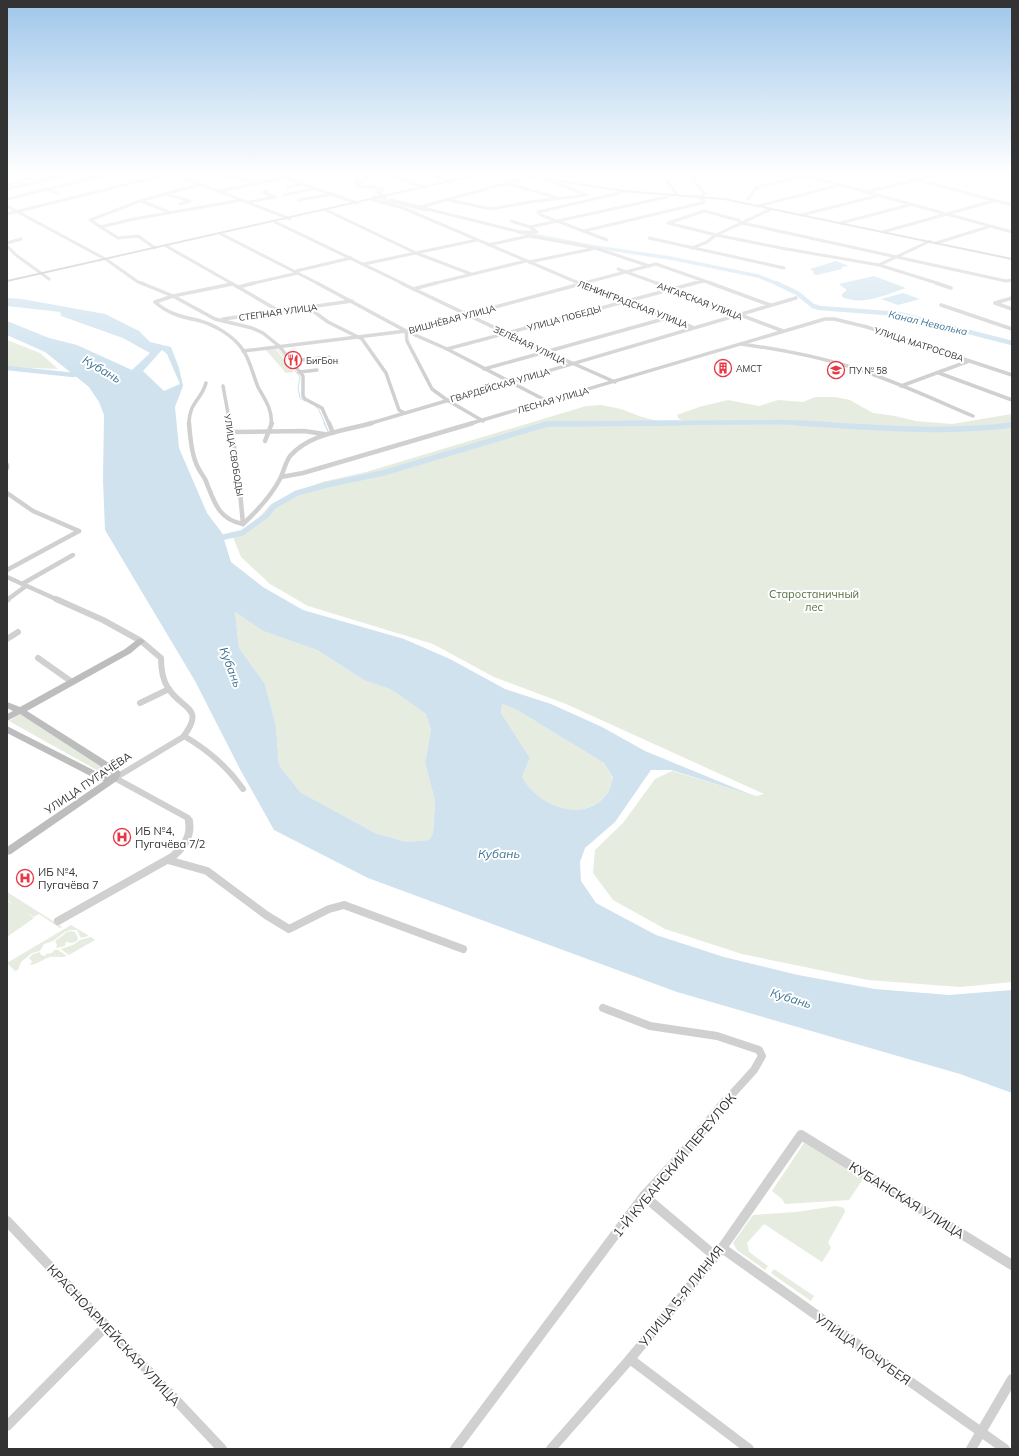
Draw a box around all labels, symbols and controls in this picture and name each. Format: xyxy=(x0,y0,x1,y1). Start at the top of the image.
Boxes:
street label: ЛЕНИНГРАДСКАЯ УЛИЦА xyxy=(576,278,690,330)
street label: АНГАРСКАЯ УЛИЦА xyxy=(656,280,745,322)
street label: СТЕПНАЯ УЛИЦА xyxy=(238,301,318,323)
street label: ВИШНЁВАЯ УЛИЦА xyxy=(407,302,497,336)
street label: УЛИЦА ПОБЕДЫ xyxy=(525,303,602,333)
water label: Канал Неволька xyxy=(887,308,969,338)
street label: ЗЕЛЁНАЯ УЛИЦА xyxy=(492,323,568,367)
street label: УЛИЦА МАТРОСОВА xyxy=(872,324,965,364)
restaurant icon: БигБон xyxy=(283,350,303,370)
water label: Кубань xyxy=(80,352,124,386)
place label: БигБон xyxy=(306,355,338,366)
building icon: АМСТ xyxy=(713,358,733,378)
school or university icon: ПУ № 58 xyxy=(826,360,846,380)
place label: АМСТ xyxy=(736,363,762,374)
street label: ГВАРДЕЙСКАЯ УЛИЦА xyxy=(449,365,551,404)
place label: ПУ № 58 xyxy=(849,365,887,376)
street label: ЛЕСНАЯ УЛИЦА xyxy=(516,384,590,415)
street label: УЛИЦА СВОБОДЫ xyxy=(222,412,246,497)
park label: Старостаничный лес xyxy=(769,587,859,614)
water label: Кубань xyxy=(216,645,246,690)
street label: УЛИЦА ПУГАЧЁВА xyxy=(41,749,134,818)
place label: ИБ №4, Пугачёва 7/2 xyxy=(135,824,206,851)
hospital icon: ИБ №4, Пугачёва 7/2 xyxy=(112,827,132,847)
water label: Кубань xyxy=(478,846,520,861)
place label: ИБ №4, Пугачёва 7 xyxy=(38,865,99,892)
hospital icon: ИБ №4, Пугачёва 7 xyxy=(15,868,35,888)
water label: Кубань xyxy=(769,985,814,1011)
street label: 1-Й КУБАНСКИЙ ПЕРЕУЛОК xyxy=(609,1089,739,1240)
street label: КУБАНСКАЯ УЛИЦА xyxy=(846,1158,968,1242)
street label: УЛИЦА 5-Я ЛИНИЯ xyxy=(635,1242,727,1351)
street label: КРАСНОАРМЕЙСКАЯ УЛИЦА xyxy=(44,1261,184,1409)
street label: УЛИЦА КОЧУБЕЯ xyxy=(811,1309,914,1388)

